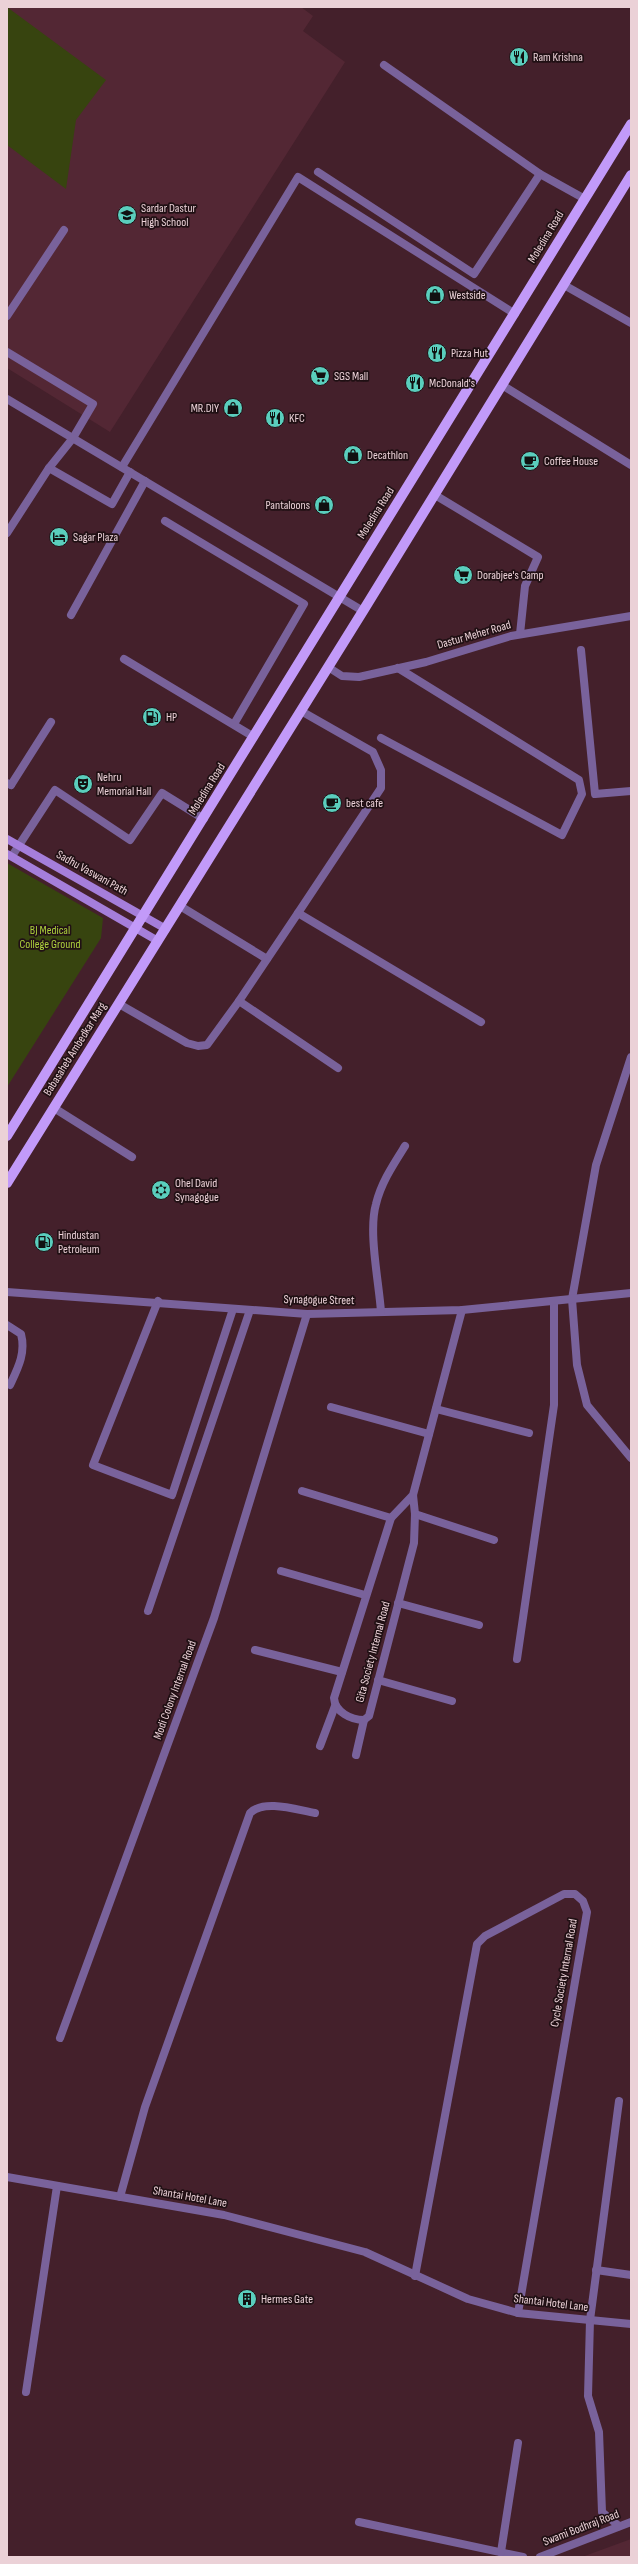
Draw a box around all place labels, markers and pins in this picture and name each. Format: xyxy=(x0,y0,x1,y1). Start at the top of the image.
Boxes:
restaurant icon: Ram Krishna xyxy=(508,46,530,68)
place label: Ram Krishna xyxy=(533,50,583,65)
place label: Sardar Dastur High School xyxy=(141,201,196,230)
school or university icon: Sardar Dastur High School xyxy=(116,204,138,226)
shop icon: Westside xyxy=(424,284,446,306)
place label: Westside xyxy=(449,288,486,303)
restaurant icon: Pizza Hut xyxy=(426,342,448,364)
place label: Pizza Hut xyxy=(451,346,489,361)
supermarket icon: SGS Mall xyxy=(309,365,331,387)
place label: SGS Mall xyxy=(334,369,368,384)
restaurant icon: McDonald's xyxy=(404,372,426,394)
place label: McDonald's xyxy=(429,376,475,391)
shop icon: MR.DIY xyxy=(222,397,244,419)
place label: MR.DIY xyxy=(191,401,219,416)
restaurant icon: KFC xyxy=(264,407,286,429)
place label: KFC xyxy=(289,411,305,426)
shop icon: Decathlon xyxy=(342,444,364,466)
place label: Decathlon xyxy=(367,448,408,463)
cafe icon: Coffee House xyxy=(519,450,541,472)
place label: Coffee House xyxy=(544,454,598,469)
shop icon: Pantaloons xyxy=(313,494,335,516)
place label: Pantaloons xyxy=(265,498,310,513)
hotel icon: Sagar Plaza xyxy=(48,526,70,548)
place label: Sagar Plaza xyxy=(73,530,119,545)
supermarket icon: Dorabjee's Camp xyxy=(452,564,474,586)
place label: Dorabjee's Camp xyxy=(477,568,544,583)
fuel station icon: HP xyxy=(141,706,163,728)
place label: HP xyxy=(166,710,177,725)
place label: Nehru Memorial Hall xyxy=(97,770,151,799)
theatre icon: Nehru Memorial Hall xyxy=(72,773,94,795)
cafe icon: best cafe xyxy=(321,792,343,814)
place label: best cafe xyxy=(346,796,383,811)
place label: Ohel David Synagogue xyxy=(175,1176,219,1205)
synagogue icon: Ohel David Synagogue xyxy=(150,1179,172,1201)
place label: Hindustan Petroleum xyxy=(58,1228,100,1257)
fuel station icon: Hindustan Petroleum xyxy=(33,1231,55,1253)
building icon: Hermes Gate xyxy=(236,2288,258,2310)
place label: Hermes Gate xyxy=(261,2292,313,2307)

